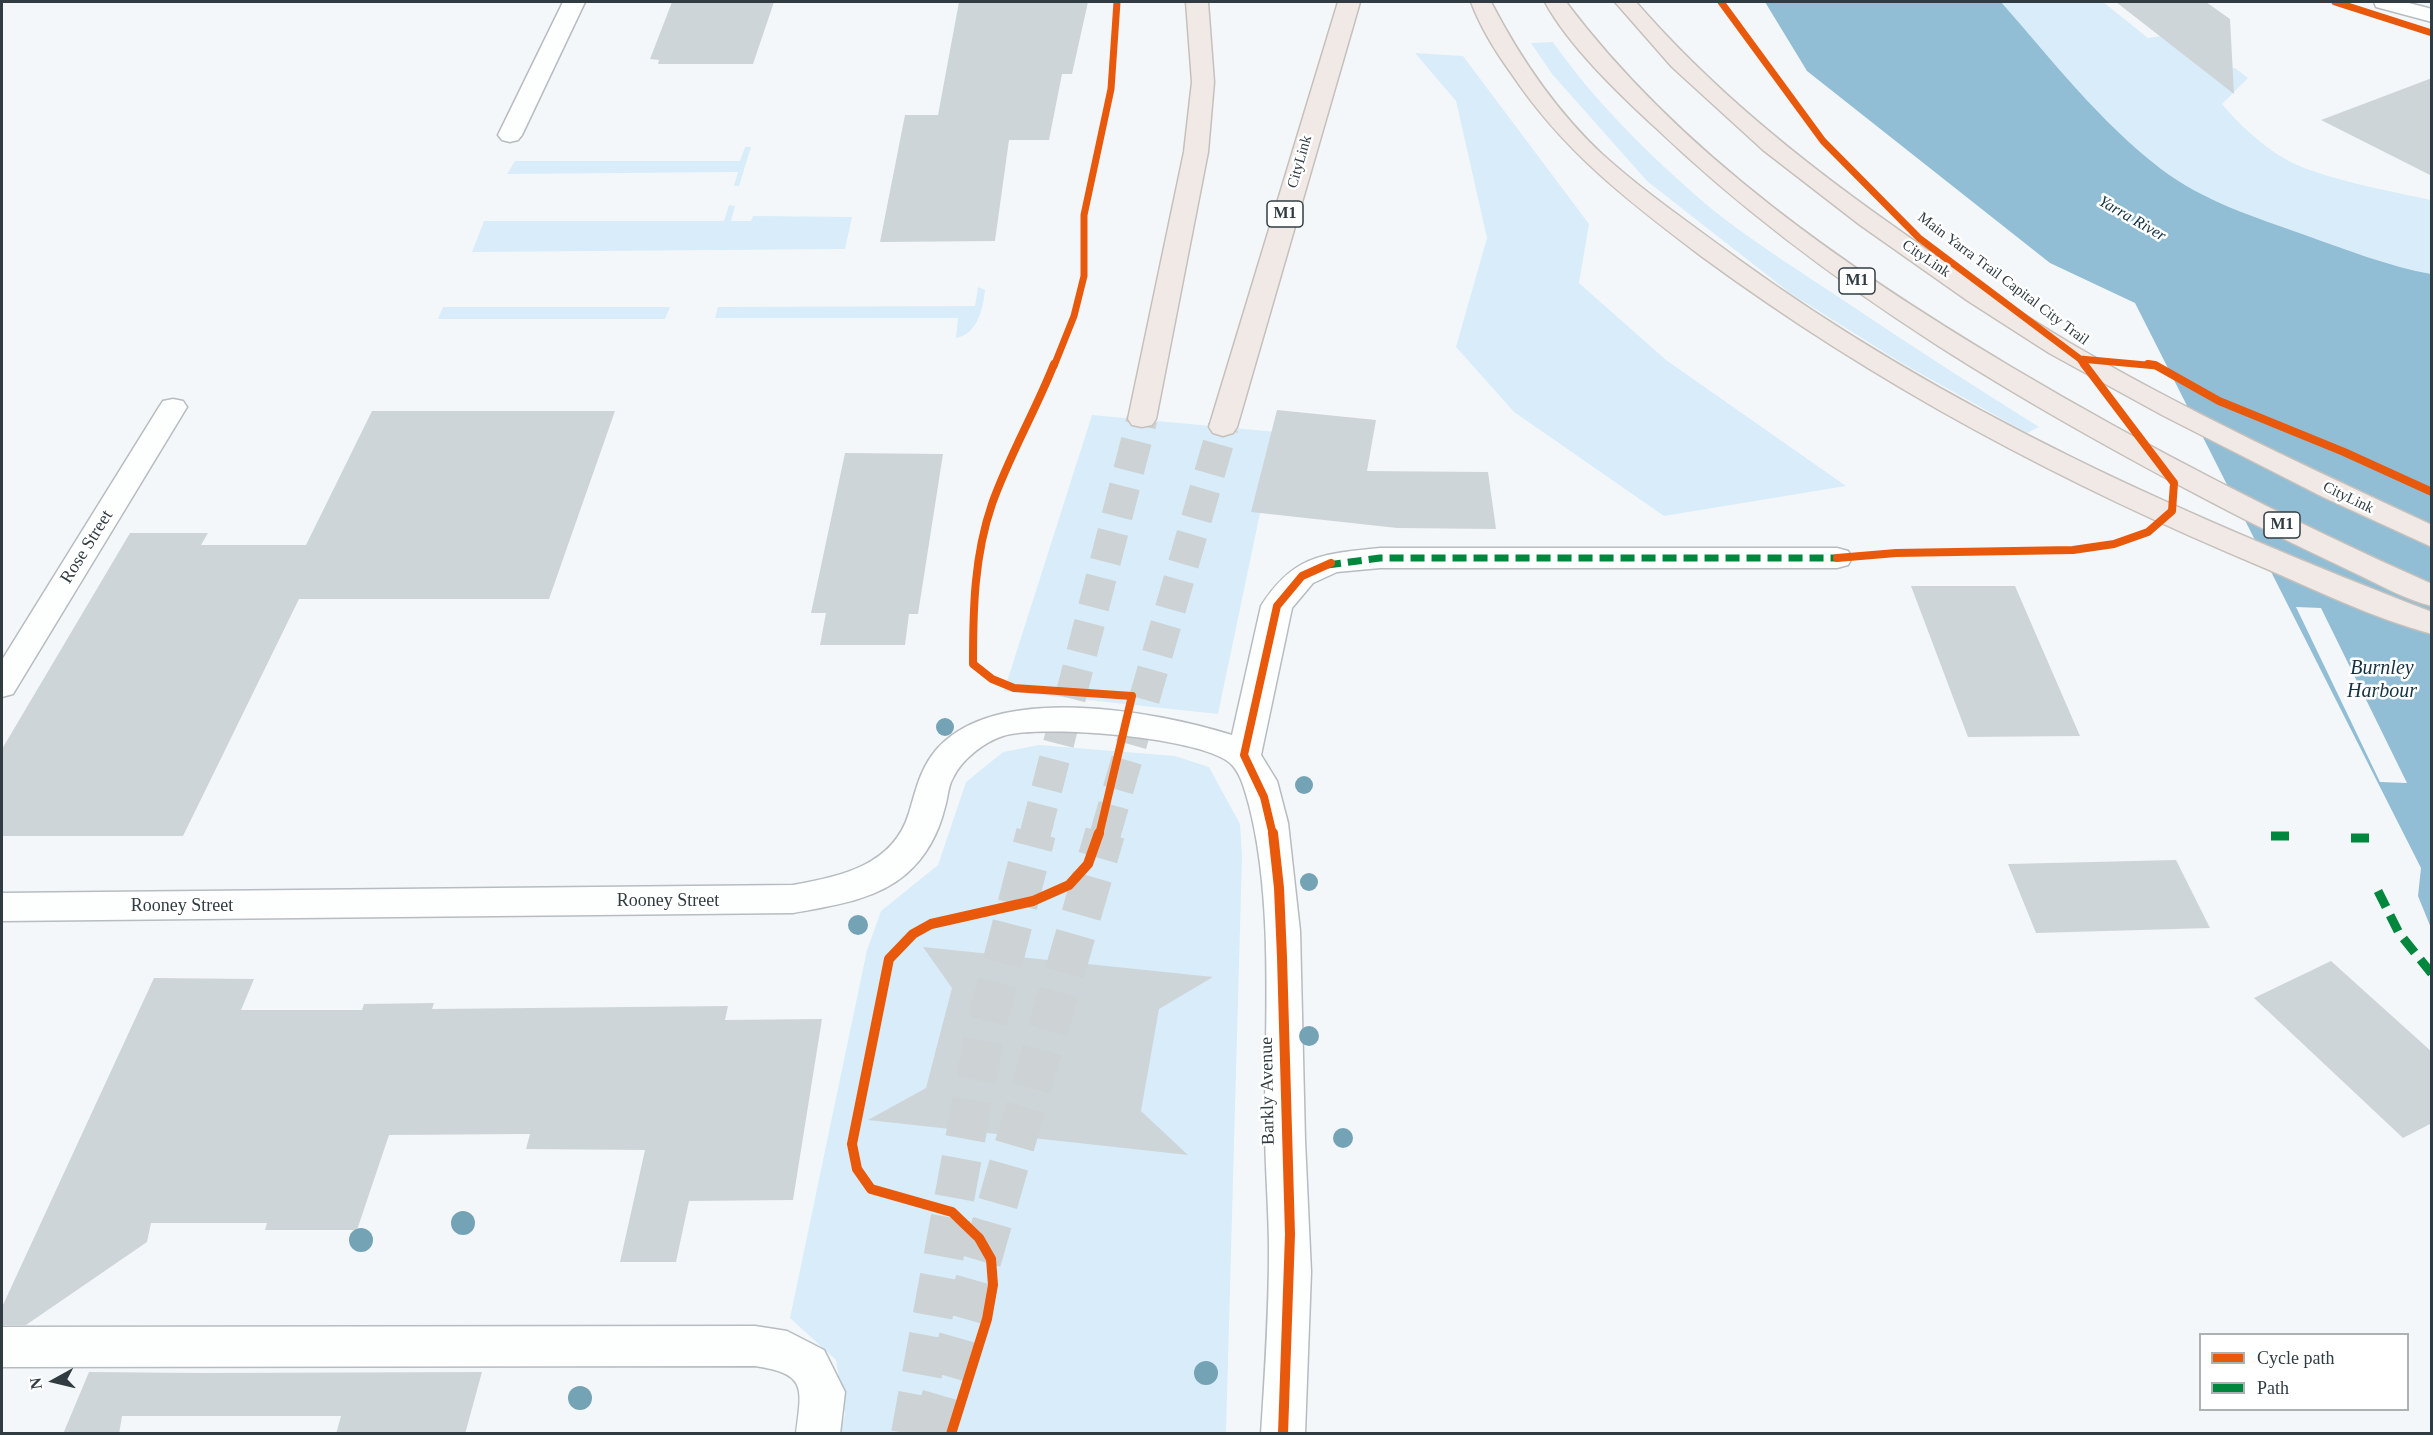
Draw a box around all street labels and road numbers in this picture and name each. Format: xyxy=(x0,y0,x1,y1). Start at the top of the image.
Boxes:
street label: CityLink xyxy=(1284,133,1316,191)
road number: M1 xyxy=(1267,201,1303,227)
street label: Main Yarra Trail Capital City Trail xyxy=(1914,209,2092,349)
street label: CityLink xyxy=(1899,236,1953,282)
road number: M1 xyxy=(1839,268,1875,294)
street label: CityLink xyxy=(2320,478,2376,518)
street label: Rose Street xyxy=(56,506,118,588)
road number: M1 xyxy=(2264,512,2300,538)
street label: Rooney Street xyxy=(617,890,719,912)
street label: Rooney Street xyxy=(131,895,233,917)
street label: Barkly Avenue xyxy=(1256,1037,1280,1145)

